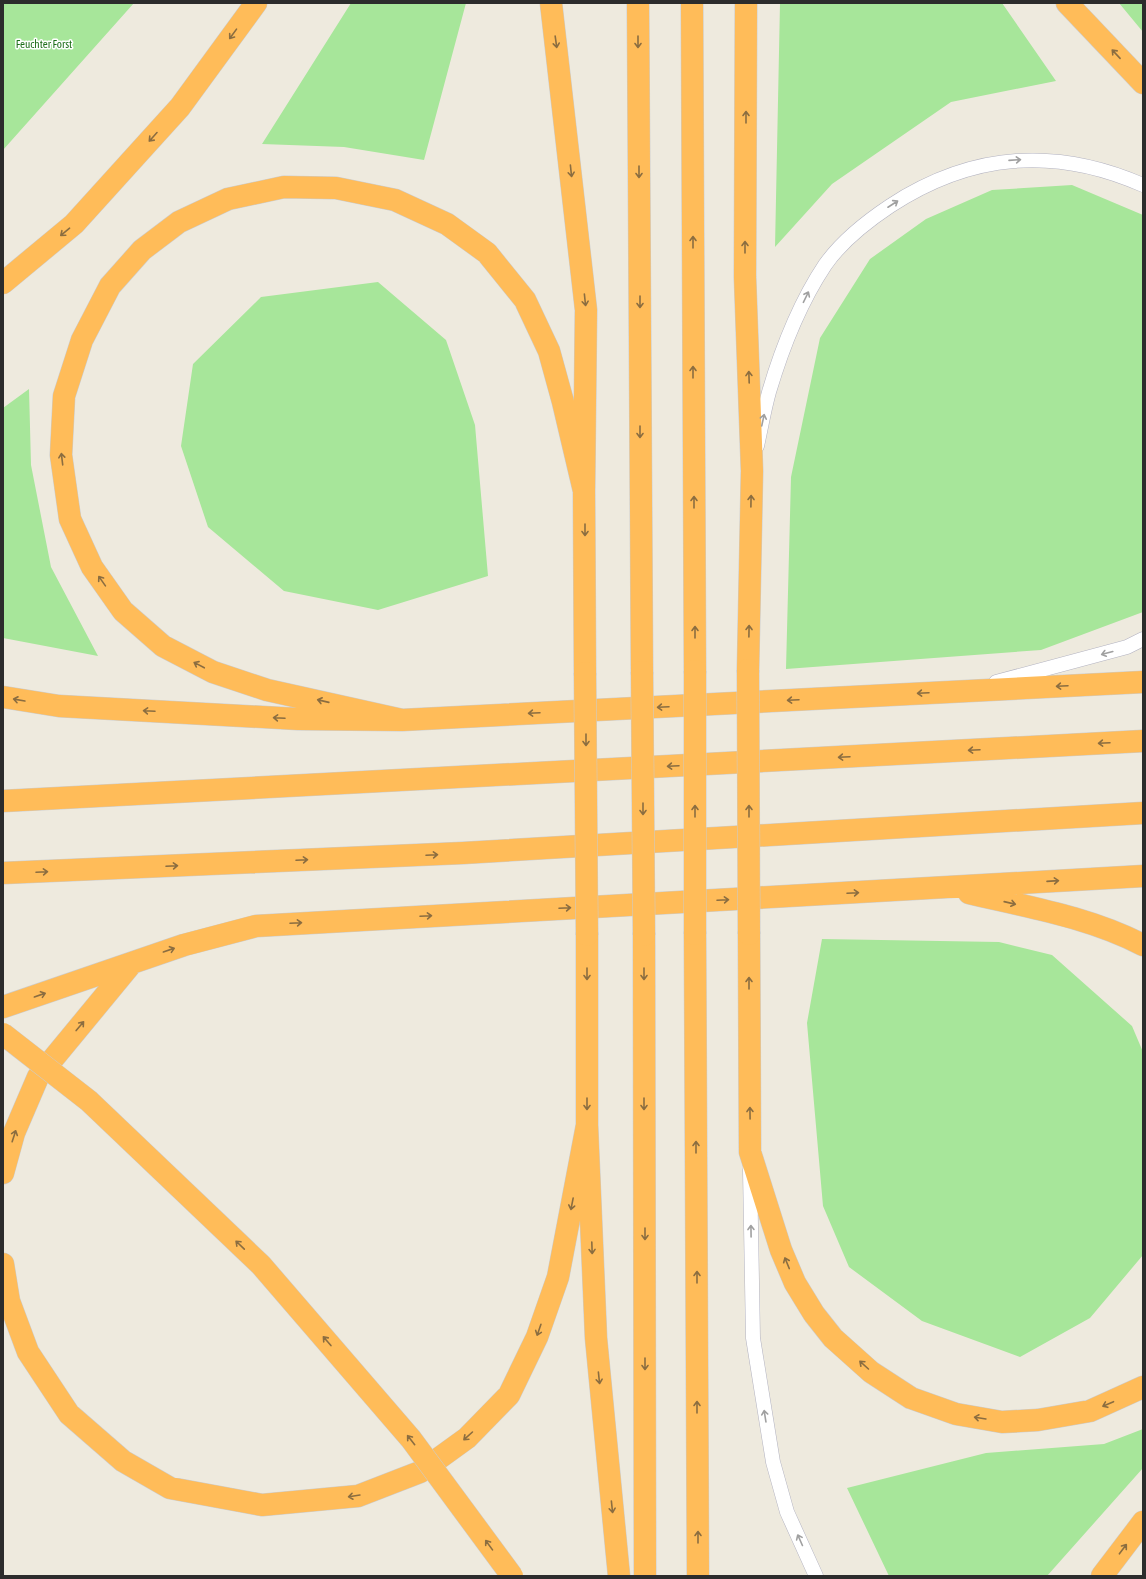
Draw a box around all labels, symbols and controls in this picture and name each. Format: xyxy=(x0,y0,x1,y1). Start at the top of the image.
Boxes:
one-way arrow xyxy=(229,29,237,40)
one-way arrow xyxy=(552,35,560,48)
one-way arrow xyxy=(634,35,642,48)
park label: Feuchter Forst xyxy=(16,38,72,50)
one-way arrow xyxy=(1112,50,1121,60)
one-way arrow xyxy=(742,111,750,124)
one-way arrow xyxy=(148,132,158,142)
one-way arrow xyxy=(1008,157,1021,164)
one-way arrow xyxy=(567,164,574,177)
one-way arrow xyxy=(635,165,643,178)
one-way arrow xyxy=(888,200,899,208)
one-way arrow xyxy=(60,228,70,237)
one-way arrow xyxy=(689,236,697,249)
one-way arrow xyxy=(741,241,749,254)
one-way arrow xyxy=(803,292,810,304)
one-way arrow xyxy=(581,293,588,306)
one-way arrow xyxy=(636,295,644,308)
one-way arrow xyxy=(689,366,697,379)
one-way arrow xyxy=(745,371,752,384)
one-way arrow xyxy=(759,413,767,426)
one-way arrow xyxy=(637,425,644,438)
one-way arrow xyxy=(58,453,65,466)
one-way arrow xyxy=(747,495,755,508)
one-way arrow xyxy=(690,496,698,509)
one-way arrow xyxy=(581,523,589,536)
one-way arrow xyxy=(98,575,106,586)
one-way arrow xyxy=(745,625,753,638)
one-way arrow xyxy=(691,626,698,639)
one-way arrow xyxy=(1100,650,1113,657)
one-way arrow xyxy=(193,660,205,668)
one-way arrow xyxy=(1056,683,1069,690)
one-way arrow xyxy=(917,690,930,697)
one-way arrow xyxy=(13,695,26,703)
one-way arrow xyxy=(787,696,800,704)
one-way arrow xyxy=(317,697,330,705)
one-way arrow xyxy=(657,703,670,710)
one-way arrow xyxy=(143,707,156,715)
one-way arrow xyxy=(528,710,541,717)
one-way arrow xyxy=(273,714,286,721)
one-way arrow xyxy=(582,733,590,746)
one-way arrow xyxy=(1098,740,1111,747)
one-way arrow xyxy=(968,747,981,754)
one-way arrow xyxy=(838,753,851,761)
one-way arrow xyxy=(667,762,680,770)
one-way arrow xyxy=(639,802,647,815)
one-way arrow xyxy=(691,805,699,818)
one-way arrow xyxy=(745,805,753,818)
one-way arrow xyxy=(425,851,438,858)
one-way arrow xyxy=(295,857,308,864)
one-way arrow xyxy=(165,862,178,870)
one-way arrow xyxy=(35,868,48,875)
one-way arrow xyxy=(1047,878,1060,885)
one-way arrow xyxy=(846,889,859,896)
one-way arrow xyxy=(716,896,729,903)
one-way arrow xyxy=(1003,899,1016,907)
one-way arrow xyxy=(558,904,571,912)
one-way arrow xyxy=(419,912,432,919)
one-way arrow xyxy=(289,920,302,927)
one-way arrow xyxy=(163,946,175,954)
one-way arrow xyxy=(583,967,591,980)
one-way arrow xyxy=(640,967,648,980)
one-way arrow xyxy=(745,977,753,990)
one-way arrow xyxy=(33,990,45,998)
one-way arrow xyxy=(76,1020,85,1031)
one-way arrow xyxy=(583,1097,591,1110)
one-way arrow xyxy=(640,1097,648,1110)
one-way arrow xyxy=(746,1107,753,1120)
one-way arrow xyxy=(11,1129,18,1142)
one-way arrow xyxy=(692,1141,700,1154)
one-way arrow xyxy=(568,1198,576,1211)
one-way arrow xyxy=(747,1225,755,1238)
one-way arrow xyxy=(641,1227,649,1240)
one-way arrow xyxy=(235,1240,245,1250)
one-way arrow xyxy=(588,1241,596,1254)
one-way arrow xyxy=(782,1257,790,1269)
one-way arrow xyxy=(693,1271,701,1284)
one-way arrow xyxy=(535,1324,543,1336)
one-way arrow xyxy=(322,1336,331,1347)
one-way arrow xyxy=(641,1357,649,1370)
one-way arrow xyxy=(859,1361,869,1370)
one-way arrow xyxy=(596,1371,603,1384)
one-way arrow xyxy=(693,1401,701,1414)
one-way arrow xyxy=(1102,1401,1114,1408)
one-way arrow xyxy=(761,1409,769,1422)
one-way arrow xyxy=(974,1414,987,1422)
one-way arrow xyxy=(463,1431,473,1441)
one-way arrow xyxy=(407,1435,416,1446)
one-way arrow xyxy=(348,1492,361,1500)
one-way arrow xyxy=(609,1500,616,1513)
one-way arrow xyxy=(694,1531,702,1544)
one-way arrow xyxy=(796,1535,803,1547)
one-way arrow xyxy=(484,1539,493,1550)
one-way arrow xyxy=(1118,1544,1127,1555)

